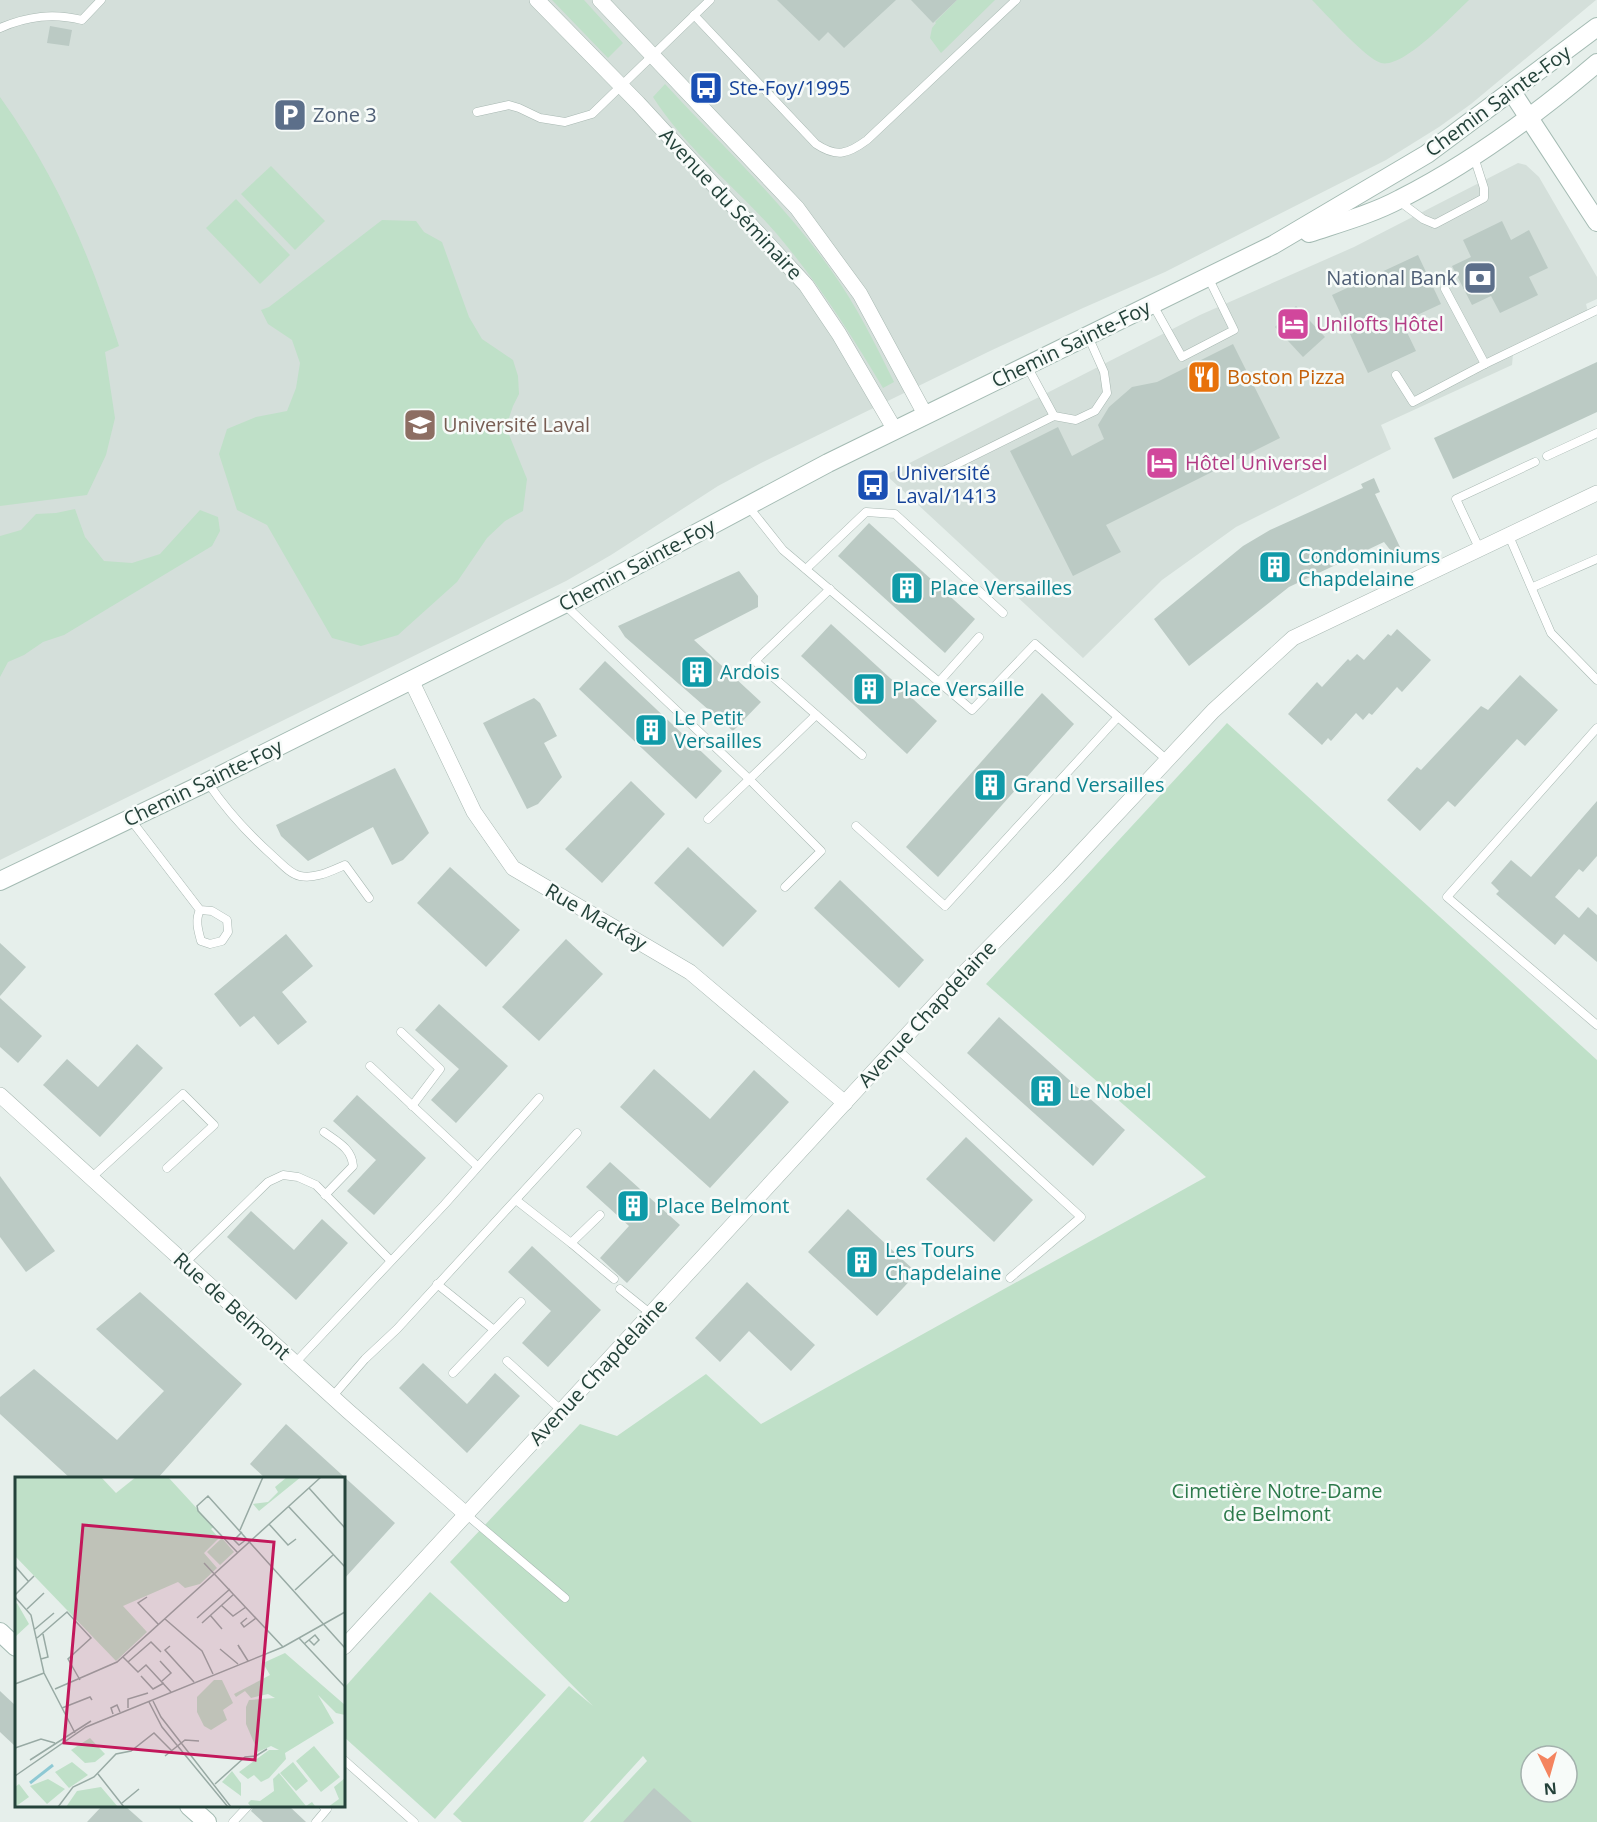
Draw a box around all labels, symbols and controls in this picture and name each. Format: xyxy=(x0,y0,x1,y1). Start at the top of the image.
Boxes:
street label: Chemin Sainte-Foy xyxy=(1420,38,1577,163)
bus stop icon: Ste-Foy/1995 xyxy=(688,70,724,106)
place label: Ste-Foy/1995 xyxy=(729,74,850,101)
parking icon: Zone 3 xyxy=(272,97,308,133)
place label: Zone 3 xyxy=(313,101,377,128)
street label: Avenue du Séminaire xyxy=(654,122,809,285)
bank icon: National Bank xyxy=(1462,260,1498,296)
place label: National Bank xyxy=(1326,264,1457,291)
street label: Chemin Sainte-Foy xyxy=(987,293,1156,394)
hotel icon: Unilofts Hôtel xyxy=(1275,306,1311,342)
place label: Unilofts Hôtel xyxy=(1316,310,1444,337)
restaurant icon: Boston Pizza xyxy=(1186,359,1222,395)
place label: Boston Pizza xyxy=(1227,363,1345,390)
school or university icon: Université Laval xyxy=(402,407,438,443)
place label: Université Laval xyxy=(443,411,590,438)
hotel icon: Hôtel Universel xyxy=(1144,445,1180,481)
place label: Hôtel Universel xyxy=(1185,449,1327,476)
place label: Université Laval/1413 xyxy=(896,459,997,509)
bus stop icon: Université Laval/1413 xyxy=(855,467,891,503)
street label: Chemin Sainte-Foy xyxy=(554,511,721,617)
place label: Condominiums Chapdelaine xyxy=(1298,542,1440,592)
building icon: Condominiums Chapdelaine xyxy=(1257,549,1293,585)
building icon: Place Versailles xyxy=(889,570,925,606)
place label: Place Versailles xyxy=(930,574,1072,601)
building icon: Ardois xyxy=(679,654,715,690)
place label: Ardois xyxy=(720,658,780,685)
building icon: Place Versaille xyxy=(851,671,887,707)
place label: Place Versaille xyxy=(892,675,1025,702)
place label: Le Petit Versailles xyxy=(674,704,762,754)
building icon: Le Petit Versailles xyxy=(633,712,669,748)
street label: Chemin Sainte-Foy xyxy=(119,732,288,833)
building icon: Grand Versailles xyxy=(972,767,1008,803)
place label: Grand Versailles xyxy=(1013,771,1164,798)
street label: Rue MacKay xyxy=(541,877,653,957)
street label: Avenue Chapdelaine xyxy=(852,935,1002,1093)
building icon: Le Nobel xyxy=(1028,1073,1064,1109)
place label: Le Nobel xyxy=(1069,1077,1151,1104)
building icon: Place Belmont xyxy=(615,1188,651,1224)
place label: Place Belmont xyxy=(656,1192,789,1219)
place label: Les Tours Chapdelaine xyxy=(885,1236,1001,1286)
building icon: Les Tours Chapdelaine xyxy=(844,1244,880,1280)
street label: Rue de Belmont xyxy=(168,1246,297,1365)
street label: Avenue Chapdelaine xyxy=(523,1293,673,1451)
inset map xyxy=(15,1477,345,1807)
park label: Cimetière Notre-Dame de Belmont xyxy=(1172,1477,1382,1527)
north arrow xyxy=(1519,1744,1579,1804)
text: N xyxy=(1543,1777,1558,1800)

